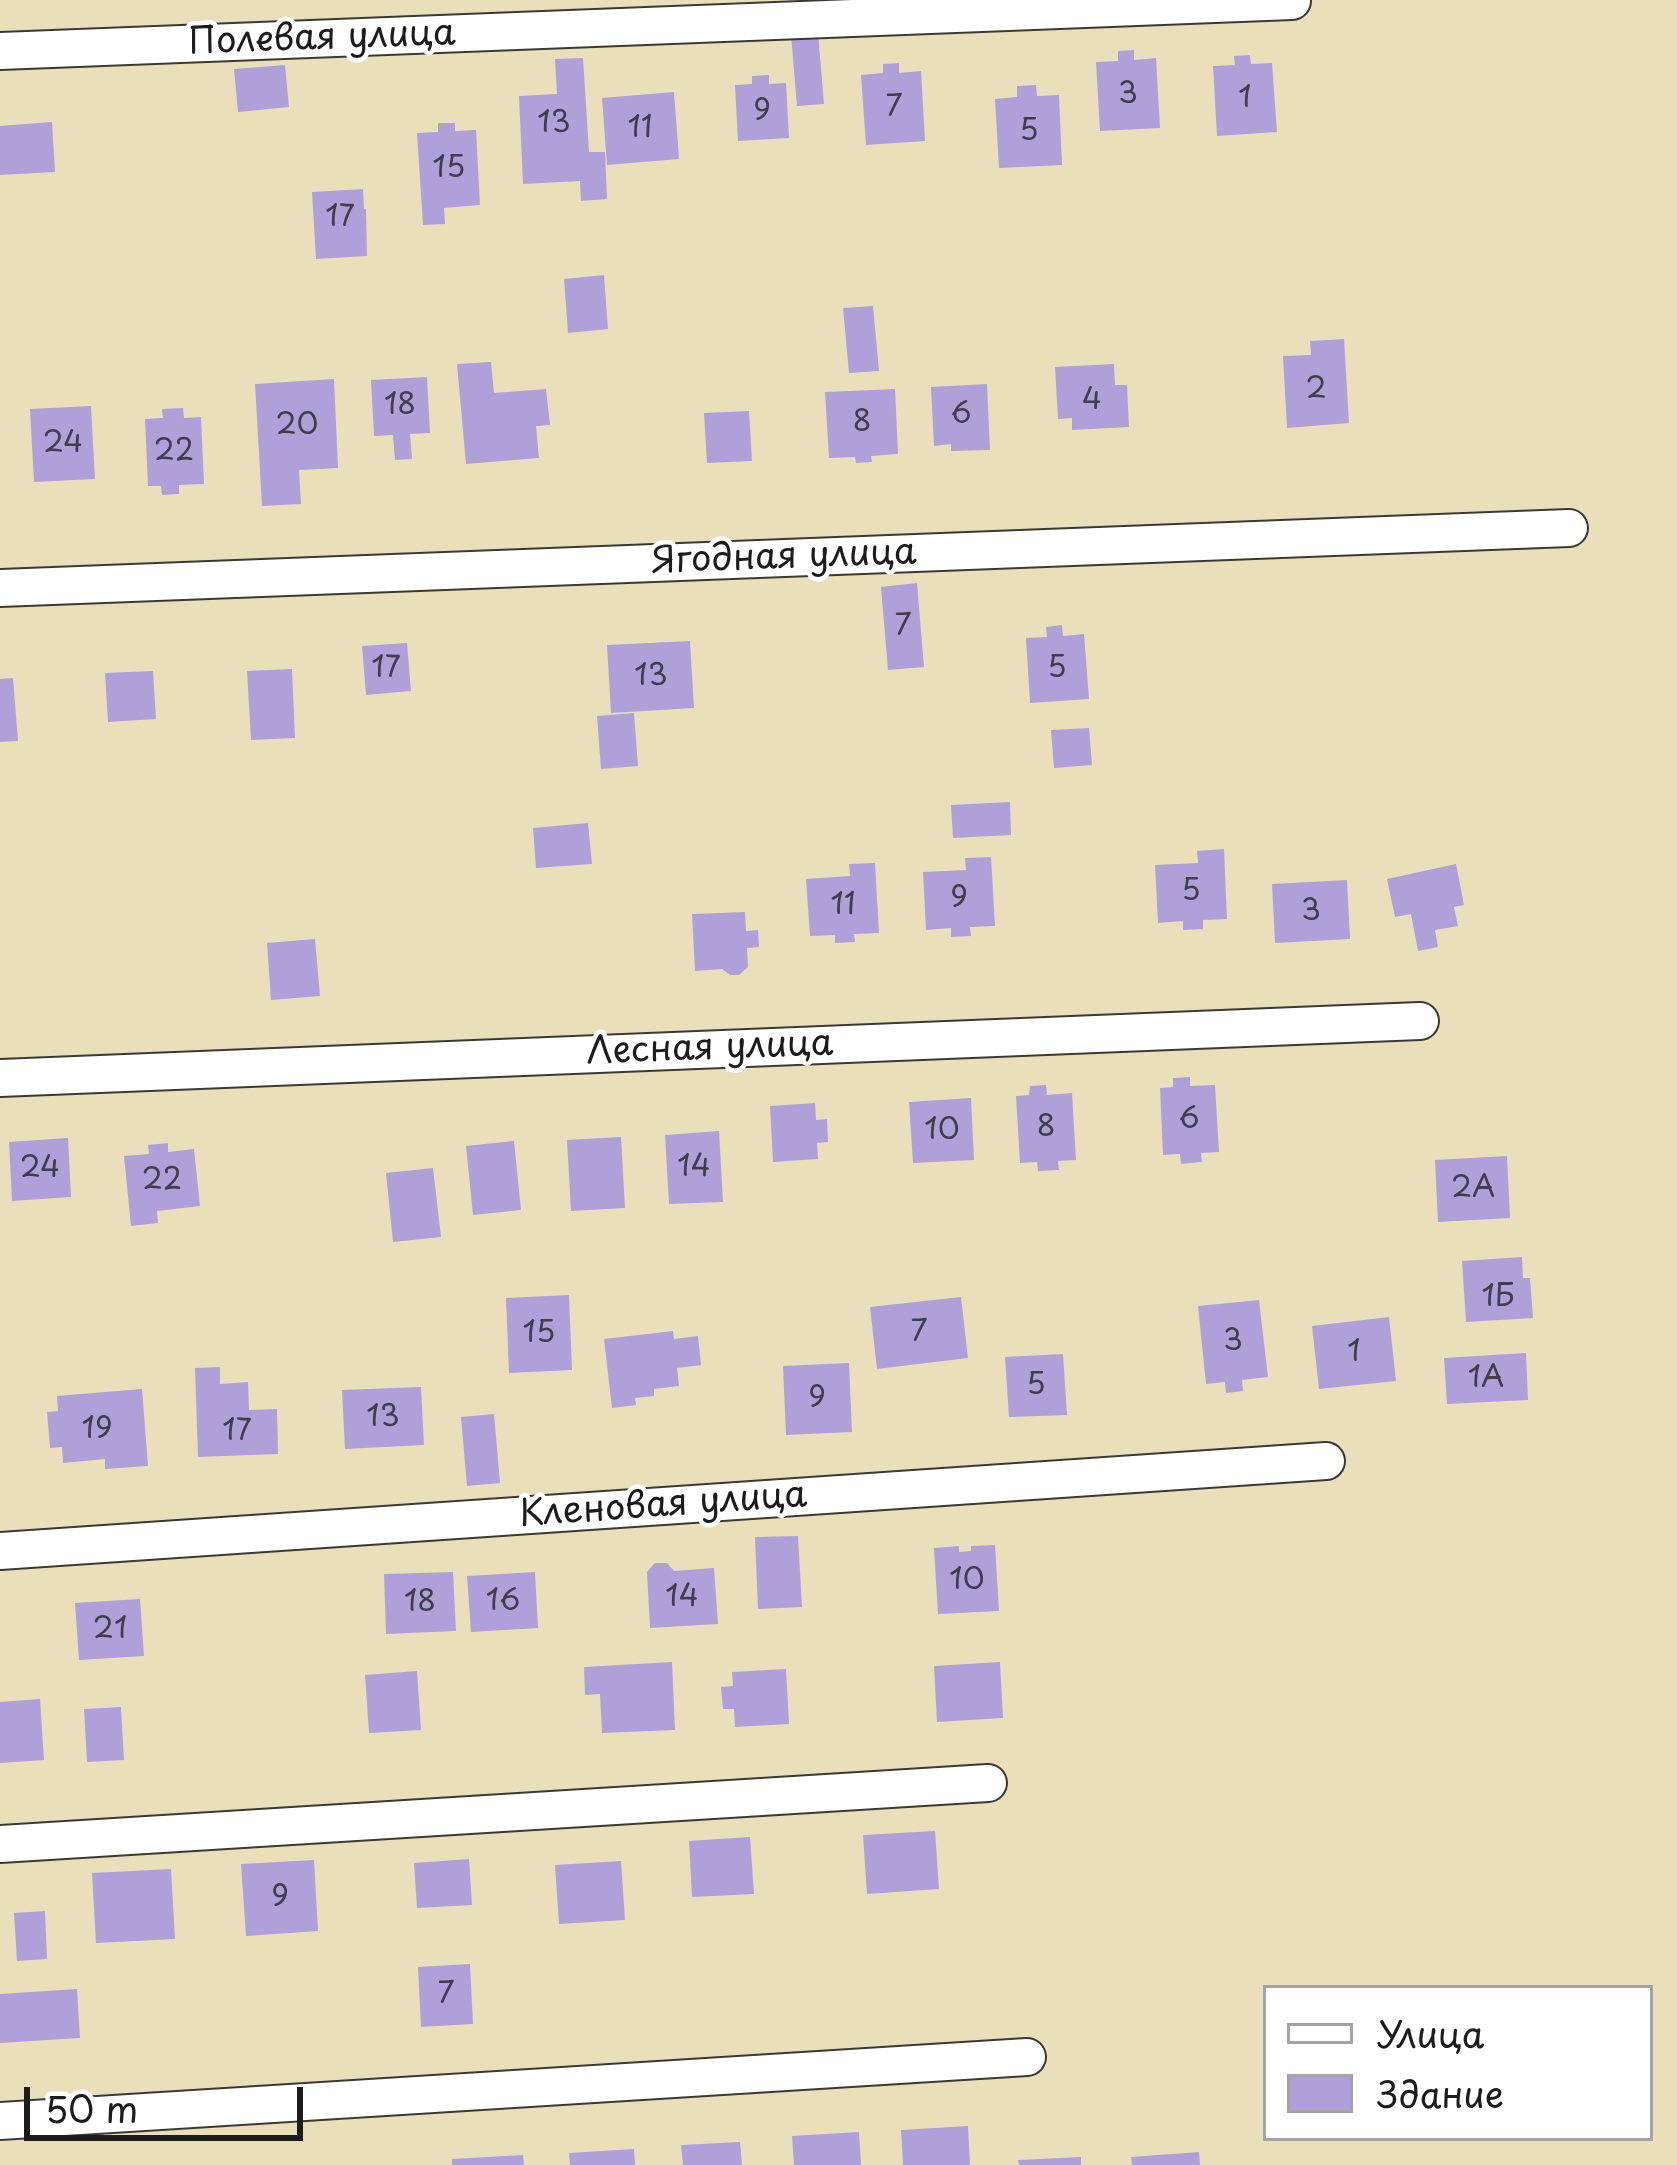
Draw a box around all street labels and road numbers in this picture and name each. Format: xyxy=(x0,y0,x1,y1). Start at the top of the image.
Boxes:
street label: Полевая улица xyxy=(188,13,456,65)
street label: Ягодная улица xyxy=(651,532,917,584)
street label: Лесная улица xyxy=(586,1023,834,1075)
street label: Кленовая улица xyxy=(518,1474,808,1538)

